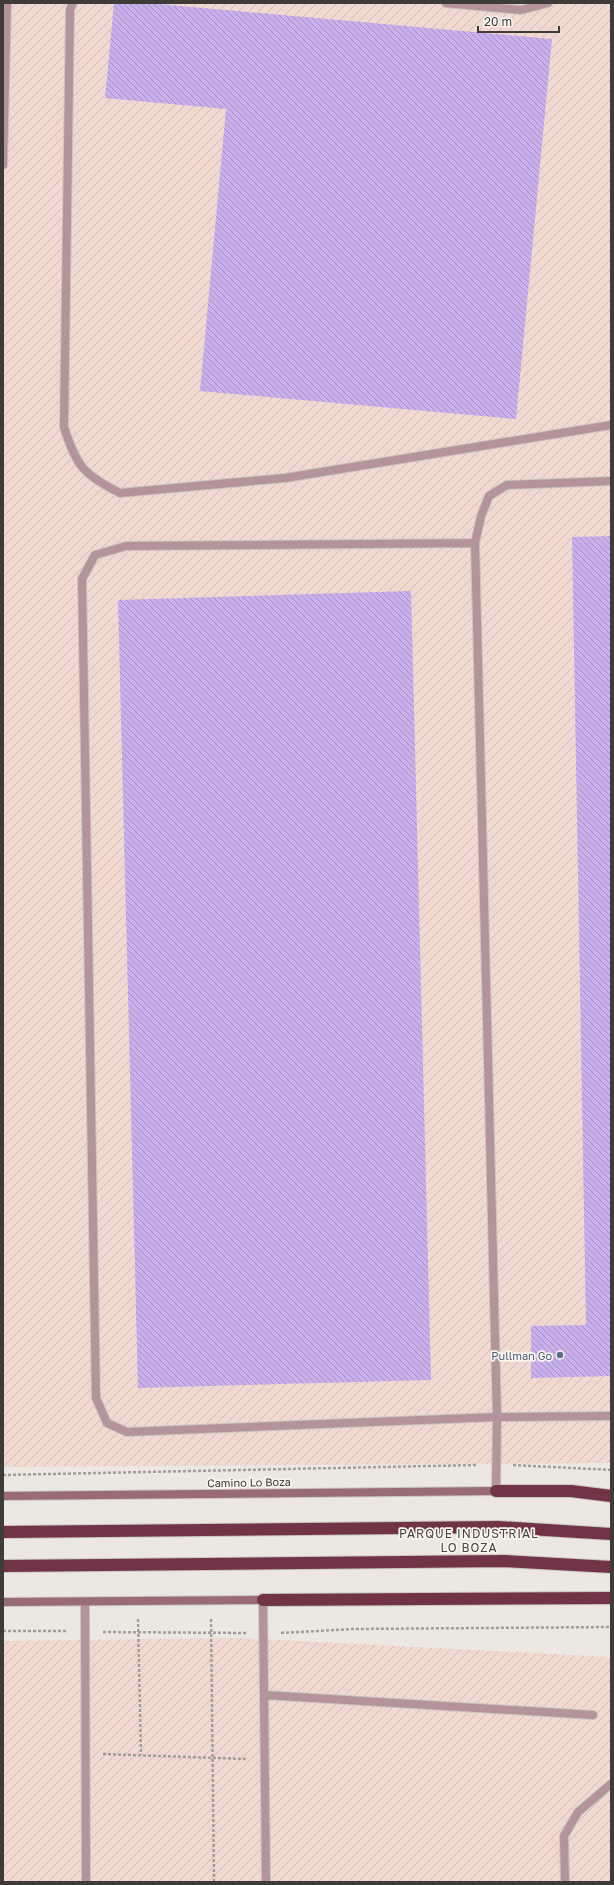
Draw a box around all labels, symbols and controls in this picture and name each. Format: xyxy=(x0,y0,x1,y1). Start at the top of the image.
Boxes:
scale bar xyxy=(478,8,559,34)
text: 20 m xyxy=(484,14,512,29)
place label: Pullman Go xyxy=(491,1349,552,1362)
marker: Pullman Go xyxy=(555,1350,565,1360)
street label: Camino Lo Boza xyxy=(207,1475,291,1489)
district label: PARQUE INDUSTRIAL LO BOZA xyxy=(399,1526,539,1555)

